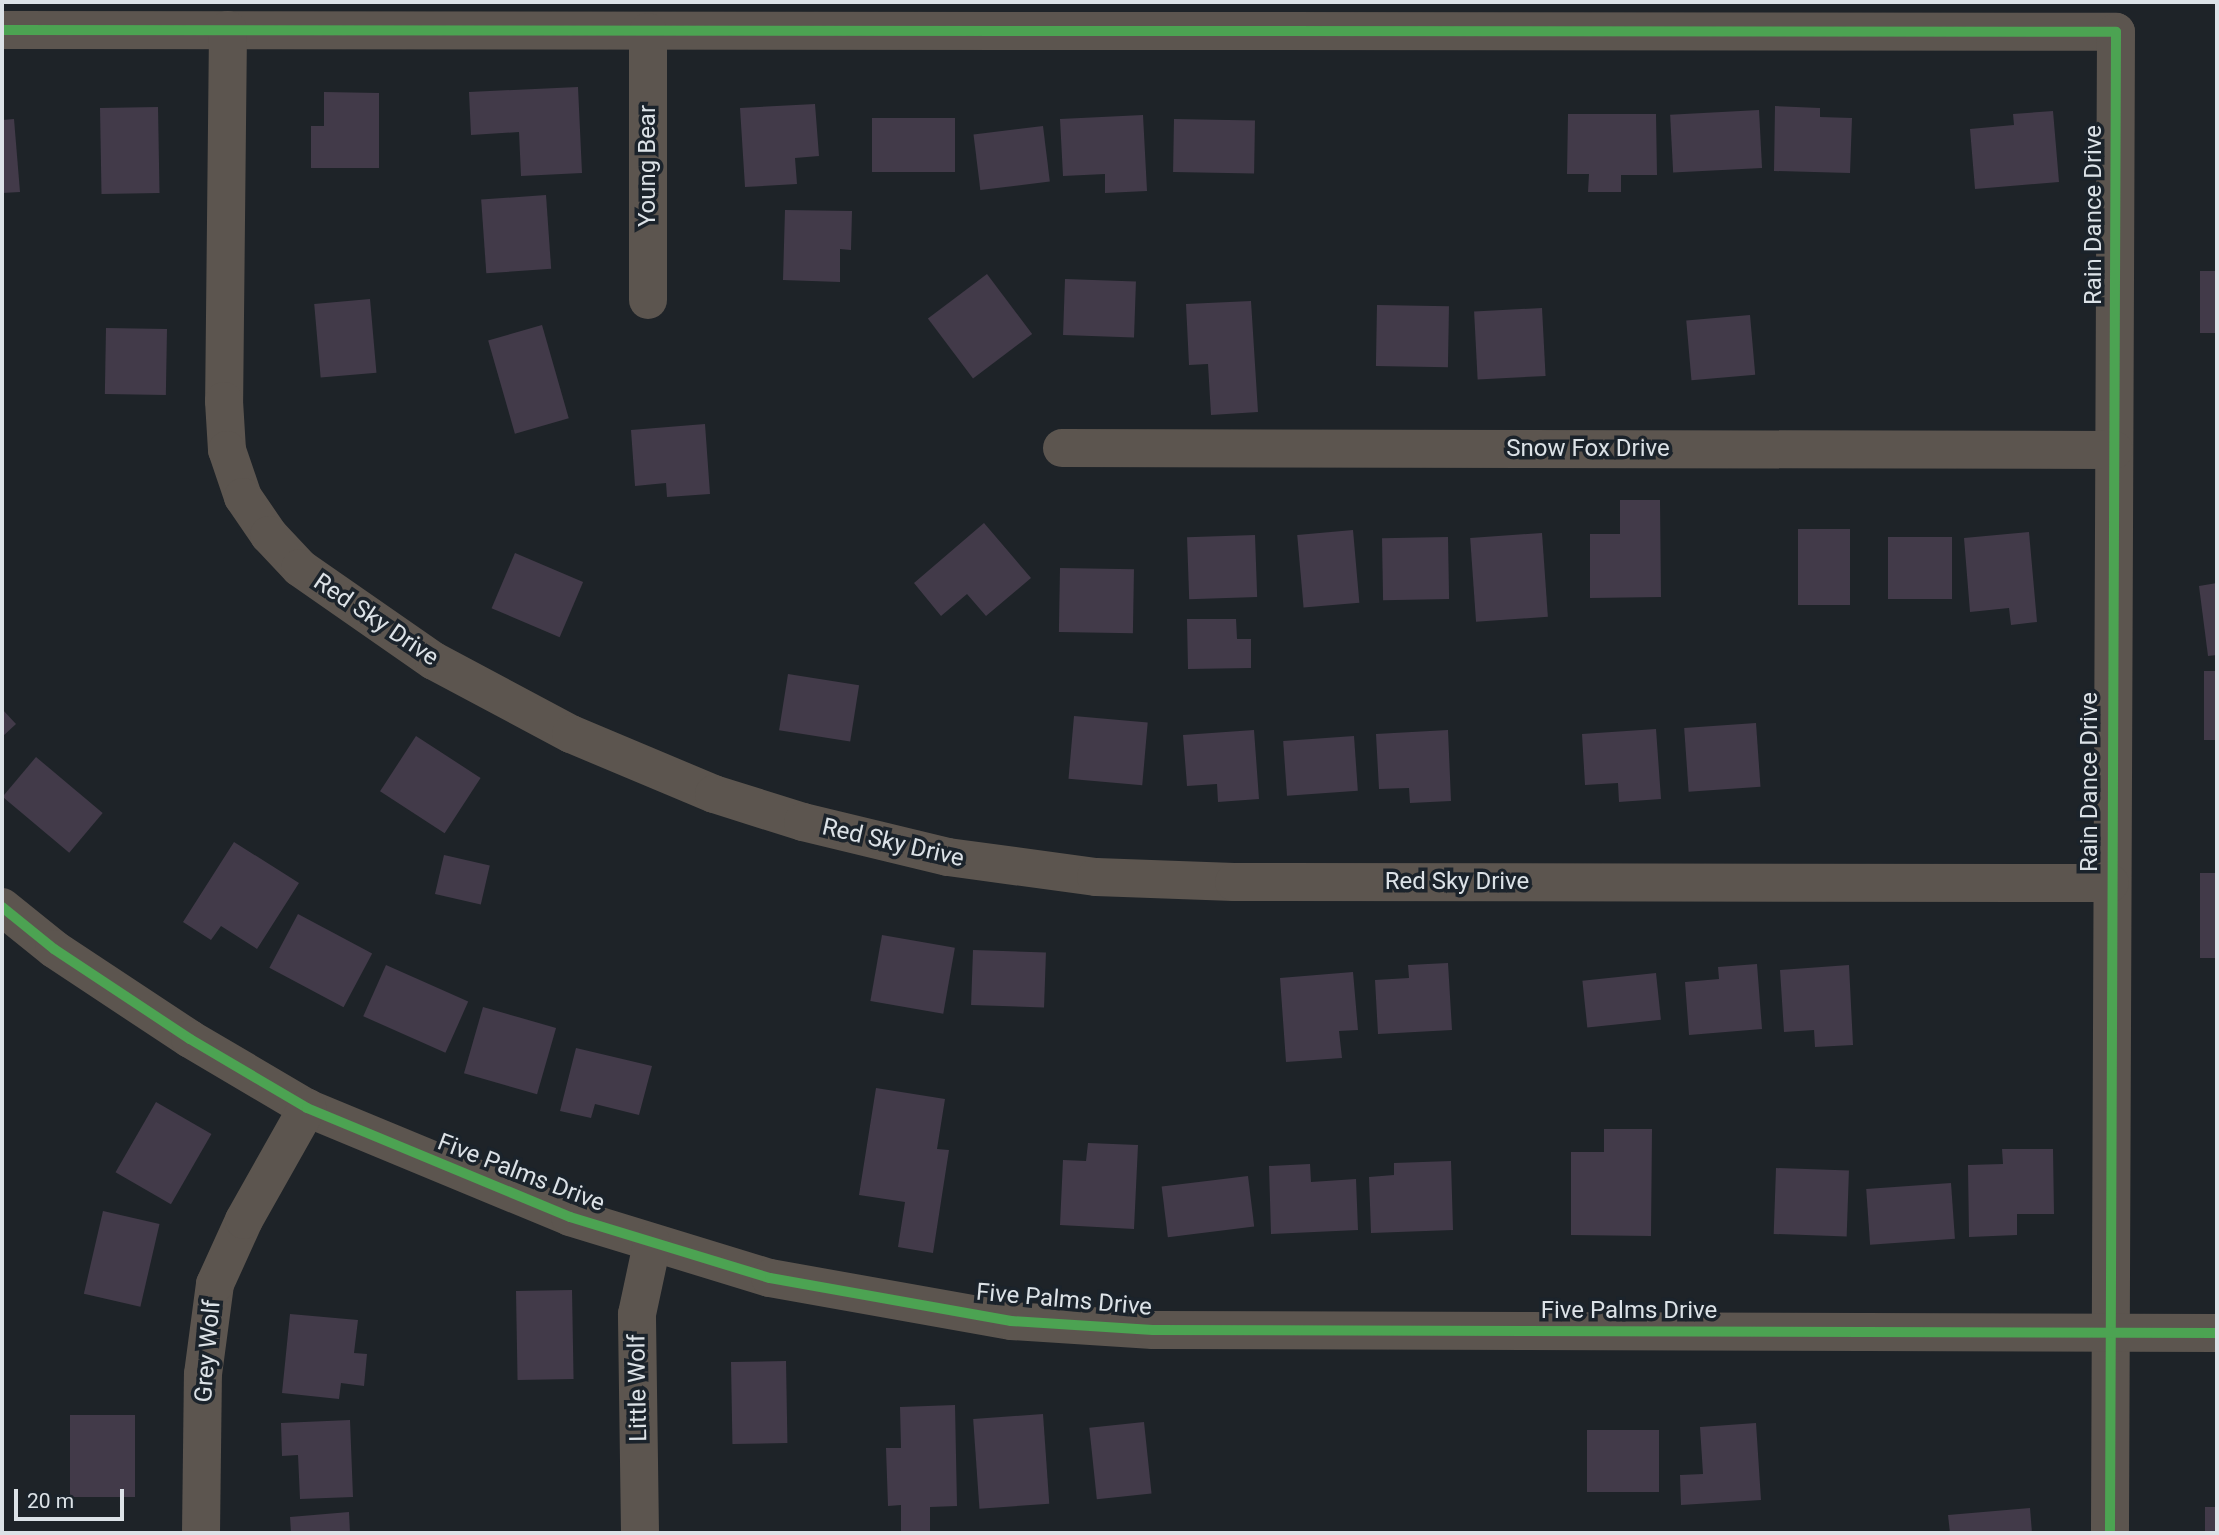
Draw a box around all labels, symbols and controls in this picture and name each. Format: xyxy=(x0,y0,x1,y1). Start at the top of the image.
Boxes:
street label: Young Bear xyxy=(634,105,662,227)
street label: Rain Dance Drive xyxy=(2080,125,2108,305)
street label: Snow Fox Drive xyxy=(1506,435,1670,463)
street label: Red Sky Drive xyxy=(308,568,444,672)
street label: Rain Dance Drive xyxy=(2076,692,2104,872)
street label: Red Sky Drive xyxy=(819,813,967,873)
street label: Red Sky Drive xyxy=(1385,868,1529,896)
street label: Five Palms Drive xyxy=(433,1128,609,1218)
street label: Five Palms Drive xyxy=(975,1278,1153,1322)
street label: Five Palms Drive xyxy=(1541,1297,1717,1325)
street label: Grey Wolf xyxy=(189,1298,227,1404)
street label: Little Wolf xyxy=(623,1334,653,1442)
scale bar xyxy=(18,1476,128,1520)
text: 20 m xyxy=(27,1489,74,1513)

